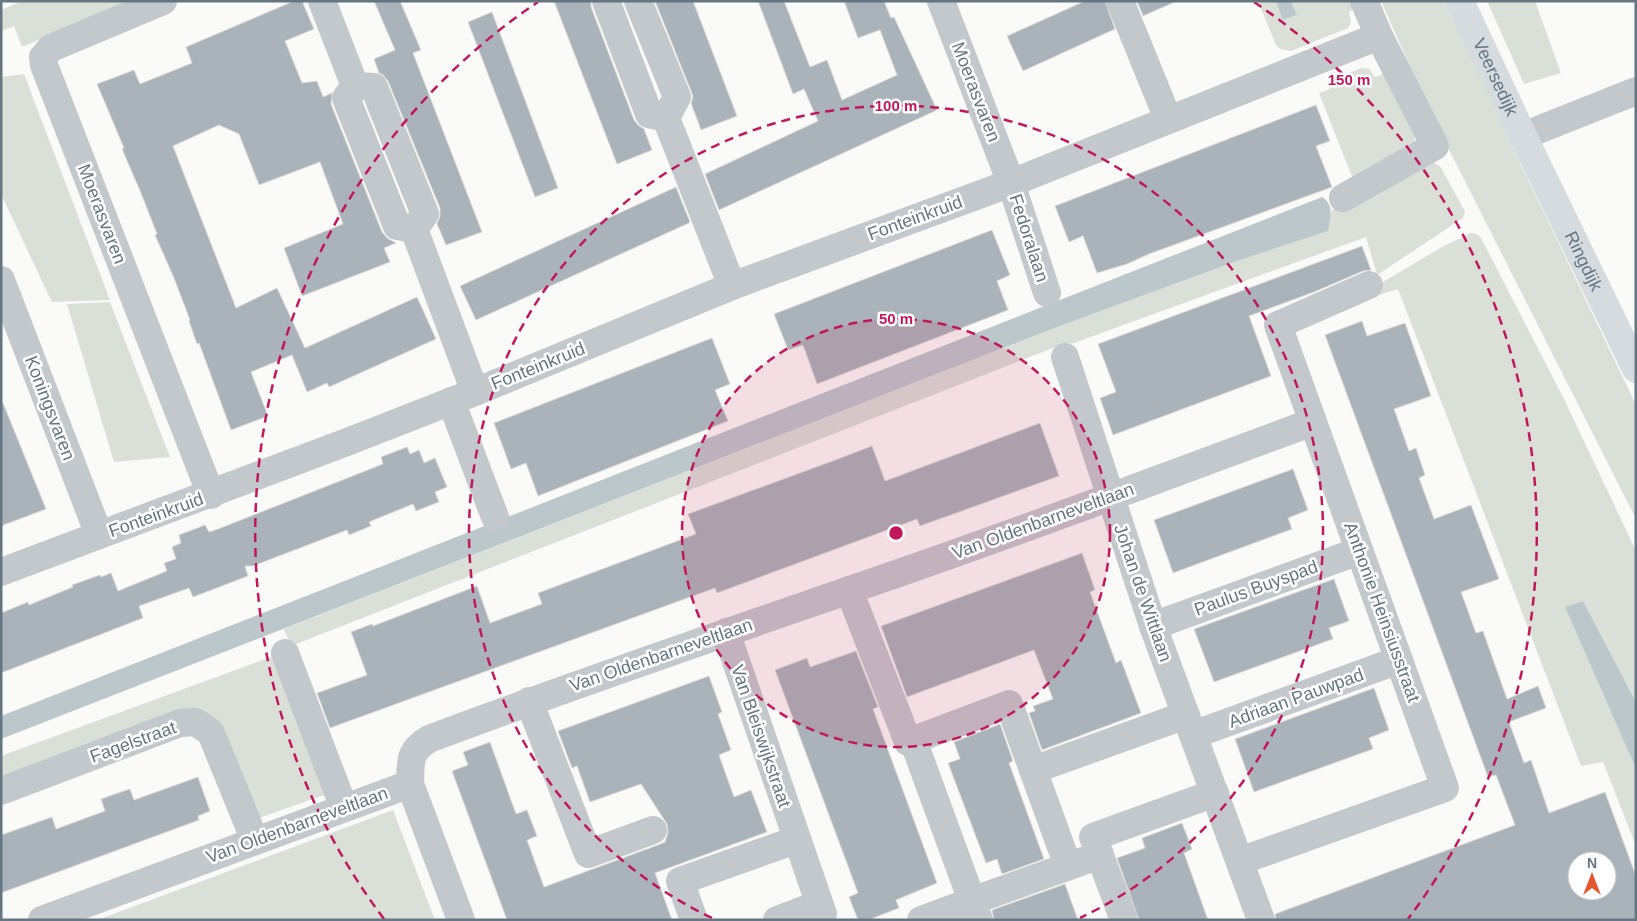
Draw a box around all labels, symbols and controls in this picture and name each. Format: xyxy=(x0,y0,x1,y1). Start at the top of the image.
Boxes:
street label: Veersedijk xyxy=(1469,35,1523,120)
street label: Moerasvaren xyxy=(948,39,1004,145)
text: 150 m xyxy=(1328,71,1370,88)
text: 100 m xyxy=(875,97,917,114)
street label: Moerasvaren xyxy=(74,161,130,267)
street label: Fonteinkruid xyxy=(865,192,965,244)
street label: Fedoralaan xyxy=(1005,192,1053,284)
street label: Ringdijk xyxy=(1561,228,1607,295)
text: 50 m xyxy=(879,310,913,327)
street label: Fonteinkruid xyxy=(488,338,588,394)
street label: Koningsvaren xyxy=(21,353,79,463)
street label: Van Oldenbarneveltlaan xyxy=(949,479,1137,563)
street label: Fonteinkruid xyxy=(106,489,206,541)
street label: Anthonie Heinsiusstraat xyxy=(1340,519,1424,705)
street label: Johan de Wittlaan xyxy=(1110,522,1176,664)
centre of rings xyxy=(887,524,905,542)
street label: Paulus Buyspad xyxy=(1191,556,1321,620)
street label: Van Oldenbarneveltlaan xyxy=(567,614,755,696)
street label: Van Bleiswijkstraat xyxy=(727,662,795,810)
street label: Adriaan Pauwpad xyxy=(1226,664,1366,732)
street label: Fagelstraat xyxy=(87,717,179,767)
street label: Van Oldenbarneveltlaan xyxy=(203,783,391,867)
north arrow xyxy=(1567,851,1617,901)
text: N xyxy=(1587,855,1597,871)

